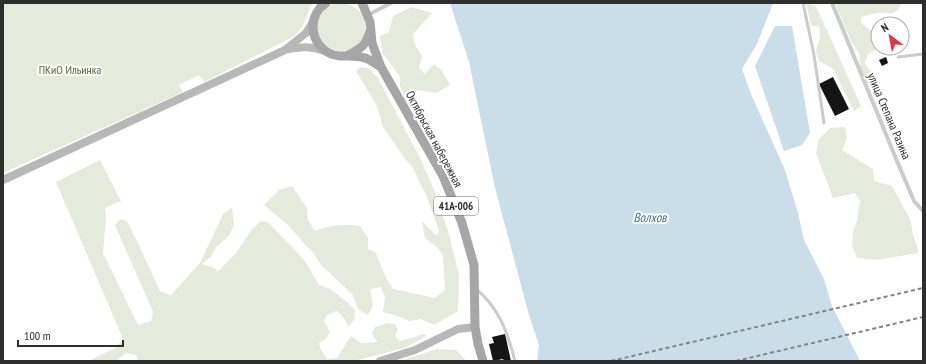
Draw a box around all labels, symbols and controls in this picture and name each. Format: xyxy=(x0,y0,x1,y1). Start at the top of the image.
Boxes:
north arrow xyxy=(870,16,910,56)
text: N xyxy=(878,20,891,35)
park label: ПКиО Ильинка xyxy=(39,62,101,77)
street label: улица Степана Разина xyxy=(864,70,915,162)
street label: Октябрьская набережная xyxy=(403,88,466,190)
road number: 41А-006 xyxy=(434,197,478,215)
water label: Волхов xyxy=(633,209,667,226)
scale bar xyxy=(18,322,123,348)
text: 100 m xyxy=(24,328,51,343)

